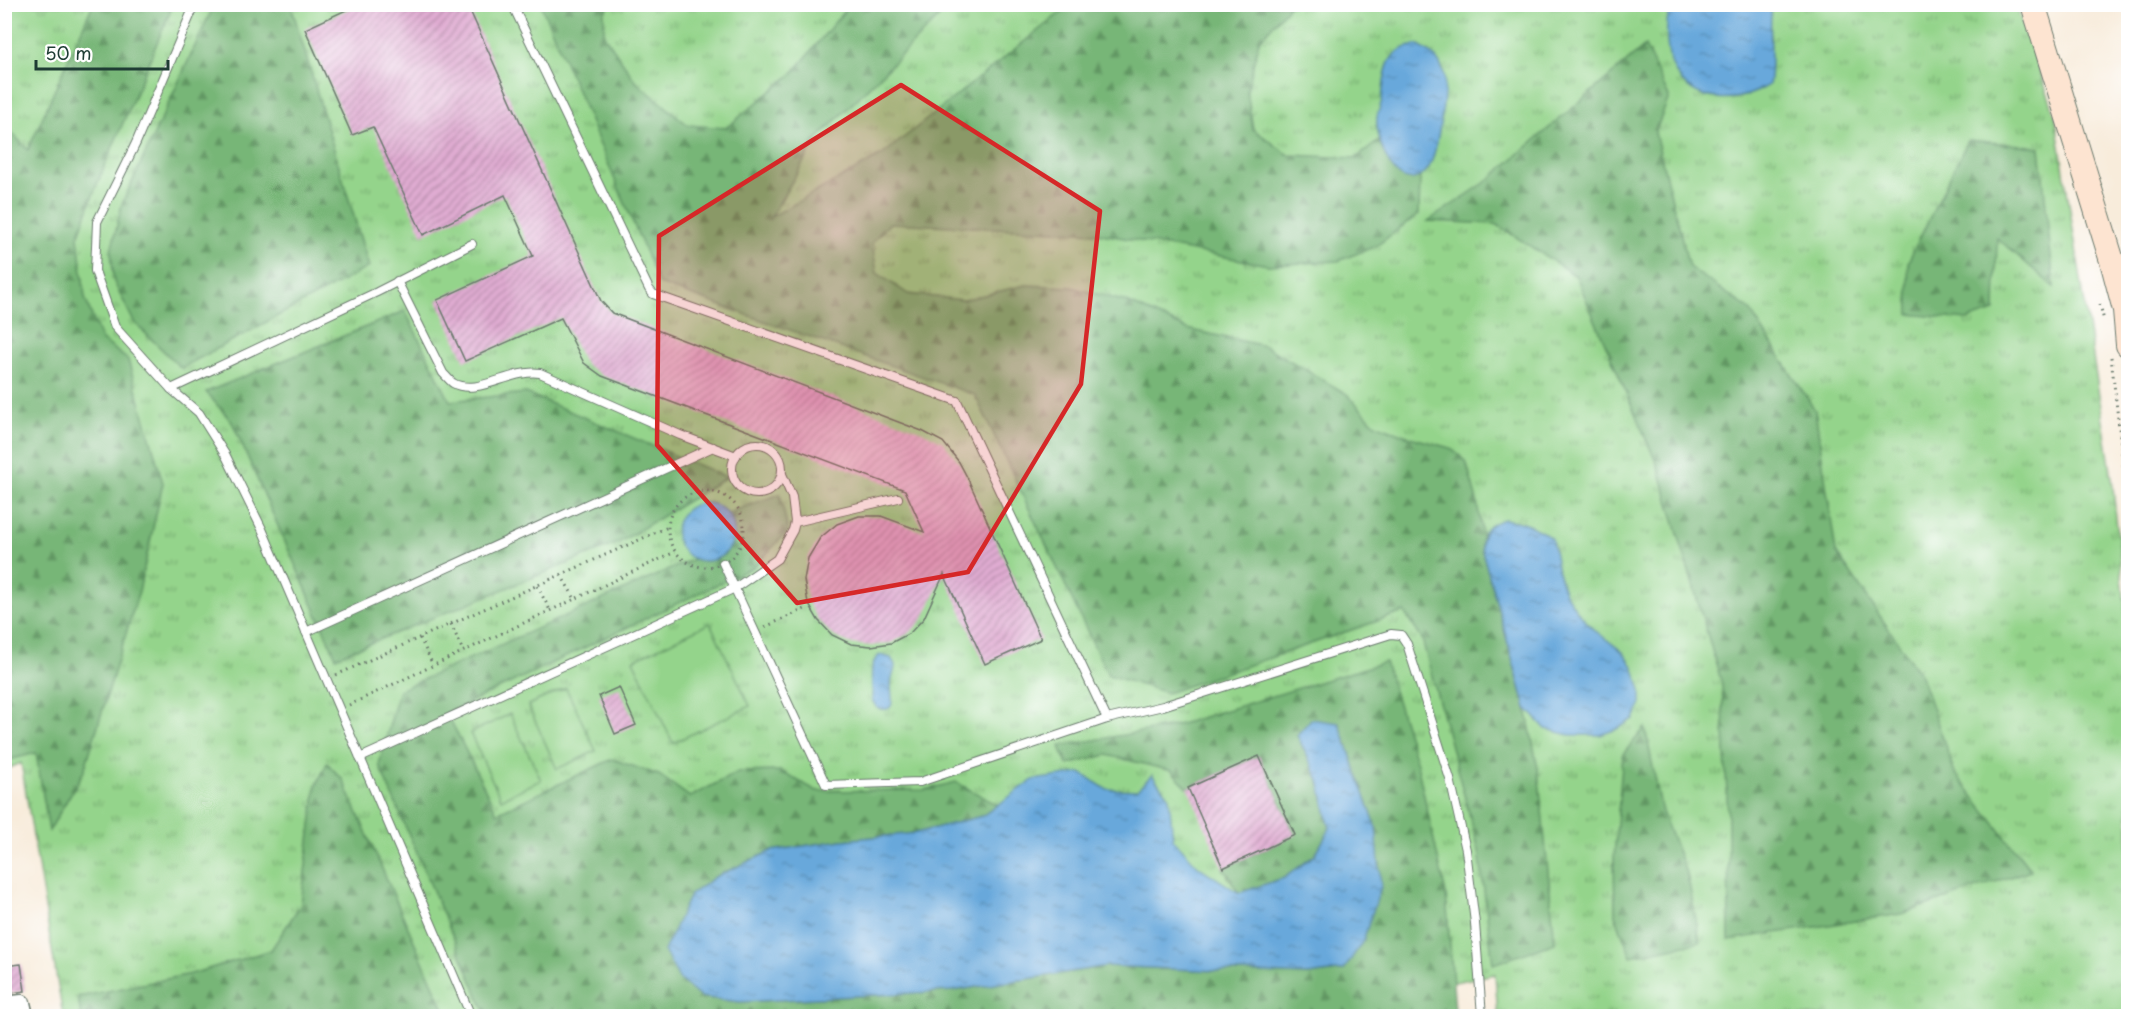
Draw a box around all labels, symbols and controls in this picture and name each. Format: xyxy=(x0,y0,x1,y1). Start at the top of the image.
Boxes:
scale bar xyxy=(36,33,168,71)
text: 50 m xyxy=(45,39,92,66)

